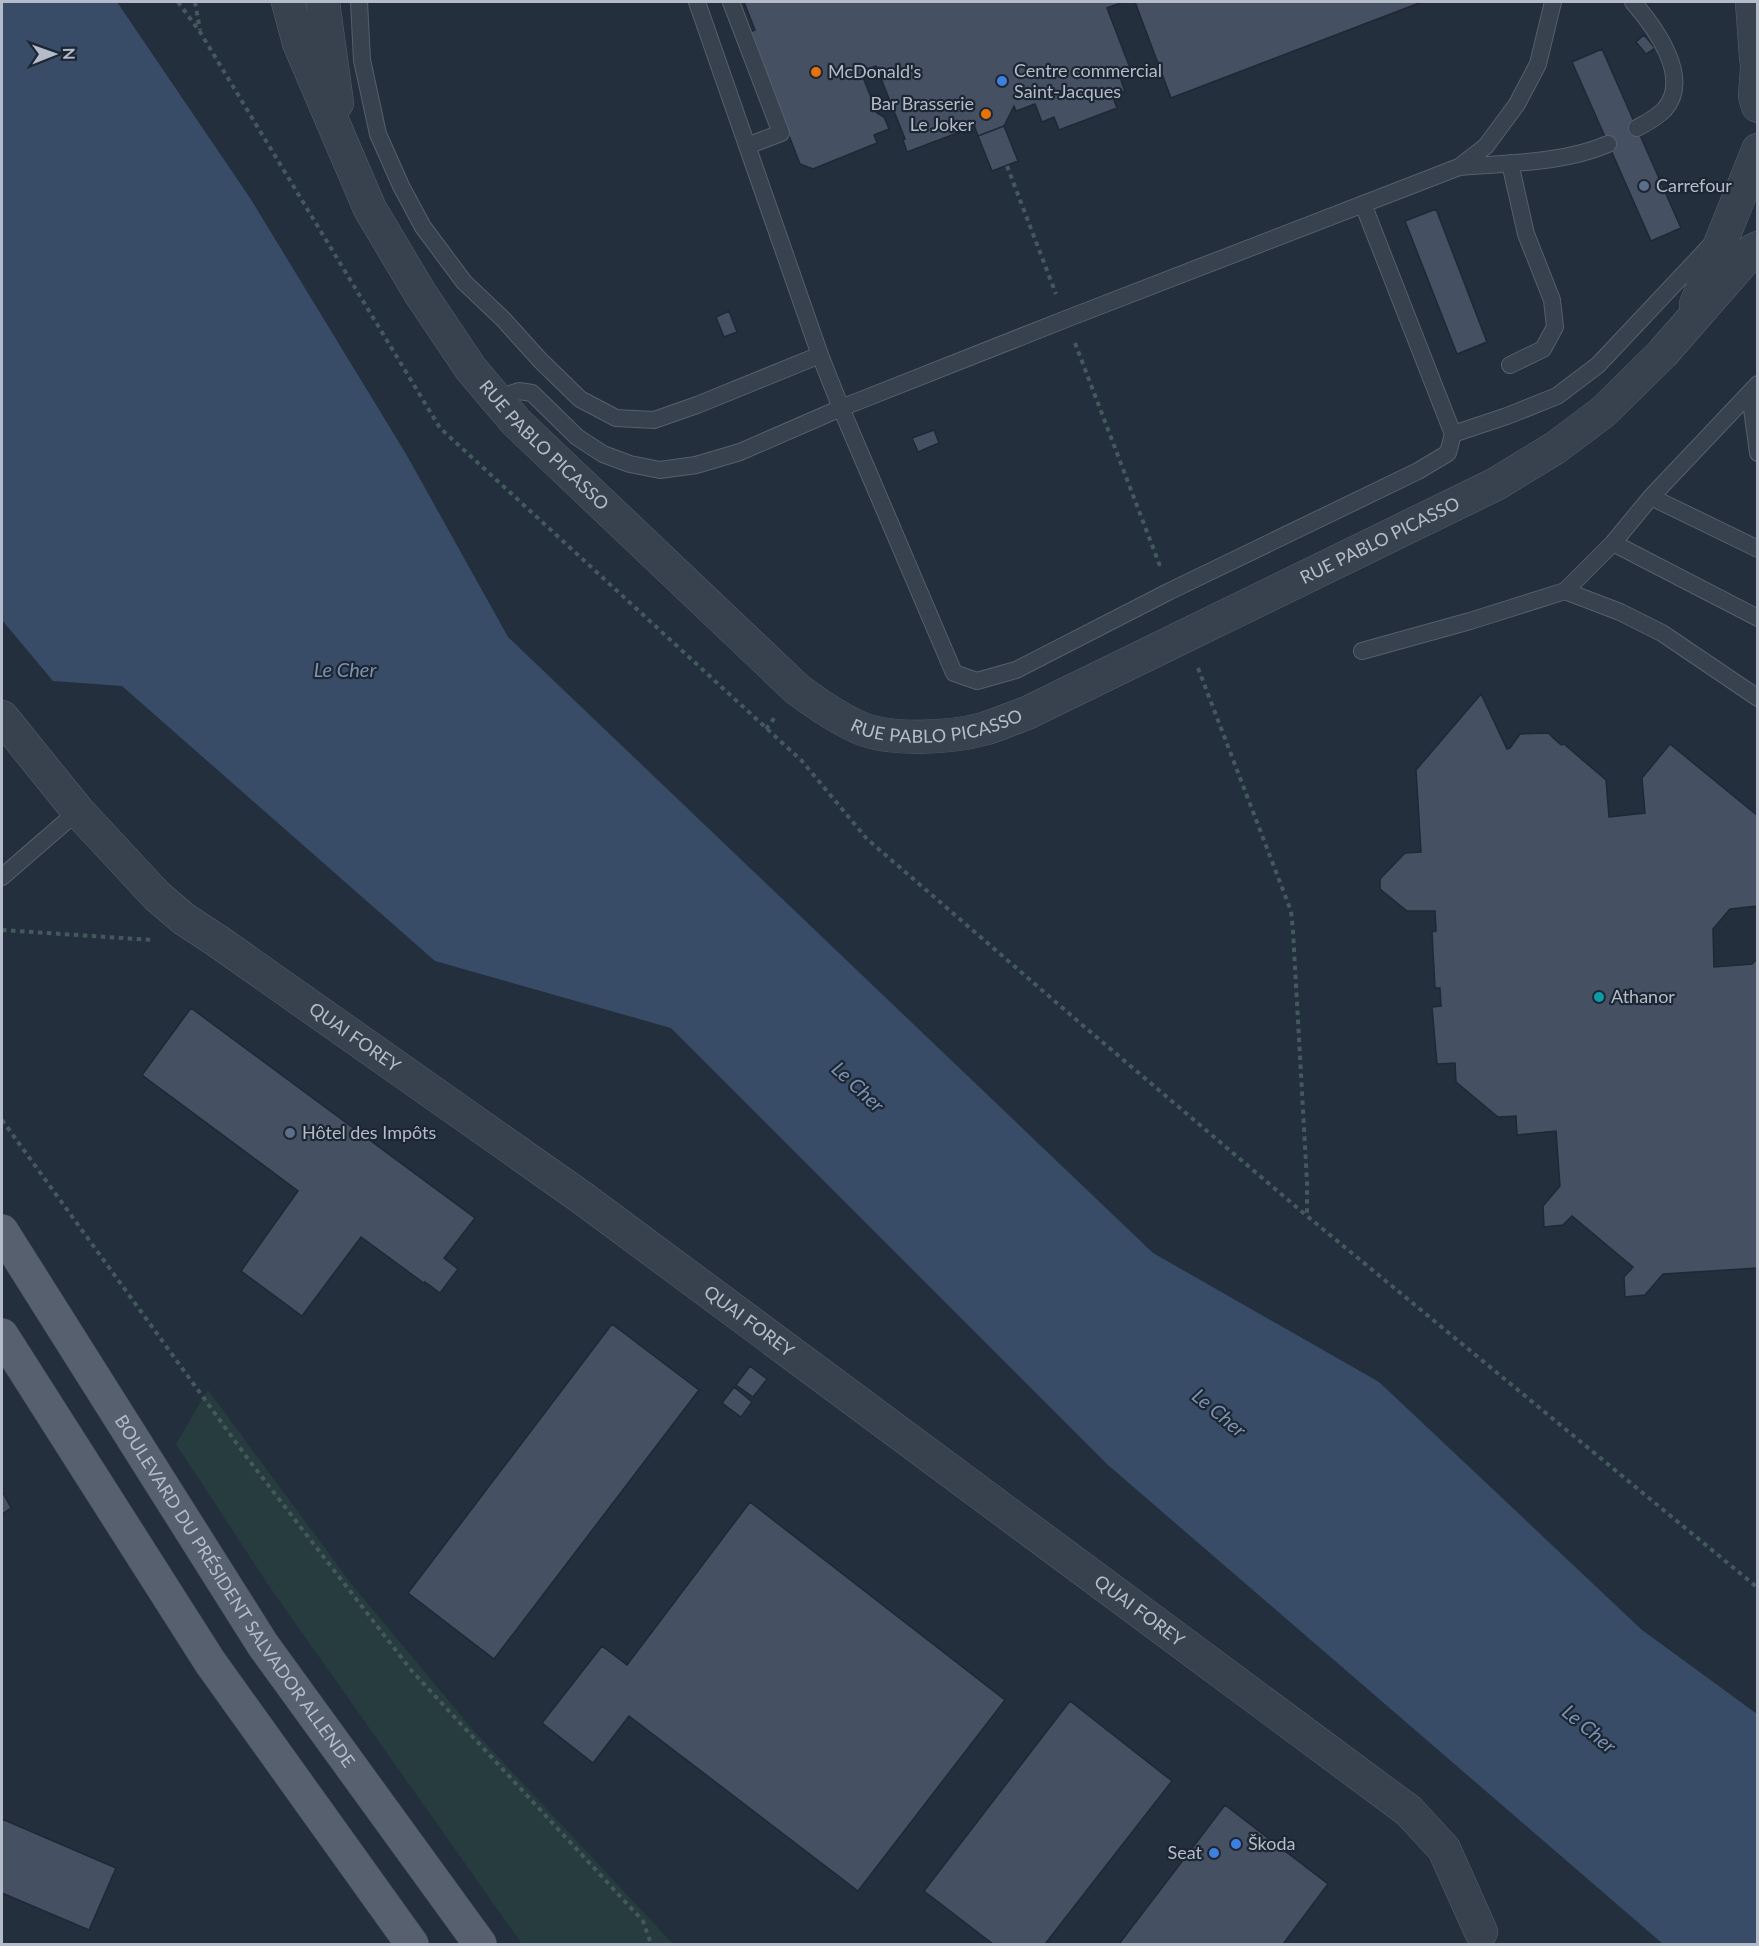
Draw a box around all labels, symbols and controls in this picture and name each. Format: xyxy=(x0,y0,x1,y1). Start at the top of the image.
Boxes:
north arrow xyxy=(24,24,84,84)
text: N xyxy=(60,47,79,60)
place label: Centre commercial Saint-Jacques xyxy=(1014,59,1162,102)
place label: McDonald's xyxy=(828,60,922,82)
marker: McDonald's xyxy=(809,65,823,79)
marker: Centre commercial Saint-Jacques xyxy=(995,74,1009,88)
place label: Bar Brasserie Le Joker xyxy=(871,92,974,135)
marker: Bar Brasserie Le Joker xyxy=(979,107,993,121)
place label: Carrefour xyxy=(1656,174,1732,196)
marker: Carrefour xyxy=(1637,179,1651,193)
street label: RUE PABLO PICASSO xyxy=(475,375,614,514)
street label: RUE PABLO PICASSO xyxy=(1296,491,1463,588)
water label: Le Cher xyxy=(314,657,377,681)
street label: RUE PABLO PICASSO xyxy=(847,704,1025,747)
place label: Athanor xyxy=(1611,985,1675,1007)
marker: Athanor xyxy=(1592,990,1606,1004)
street label: QUAI FOREY xyxy=(305,997,406,1077)
water label: Le Cher xyxy=(828,1056,891,1117)
place label: Hôtel des Impôts xyxy=(302,1121,437,1143)
marker: Hôtel des Impôts xyxy=(283,1126,297,1140)
street label: QUAI FOREY xyxy=(700,1280,799,1362)
water label: Le Cher xyxy=(1188,1383,1252,1442)
street label: BOULEVARD DU PRÉSIDENT SALVADOR ALLENDE xyxy=(111,1410,360,1771)
street label: QUAI FOREY xyxy=(1090,1570,1190,1651)
water label: Le Cher xyxy=(1558,1699,1622,1758)
place label: Škoda xyxy=(1248,1832,1295,1854)
marker: Škoda xyxy=(1229,1837,1243,1851)
place label: Seat xyxy=(1168,1841,1203,1863)
marker: Seat xyxy=(1207,1846,1221,1860)

